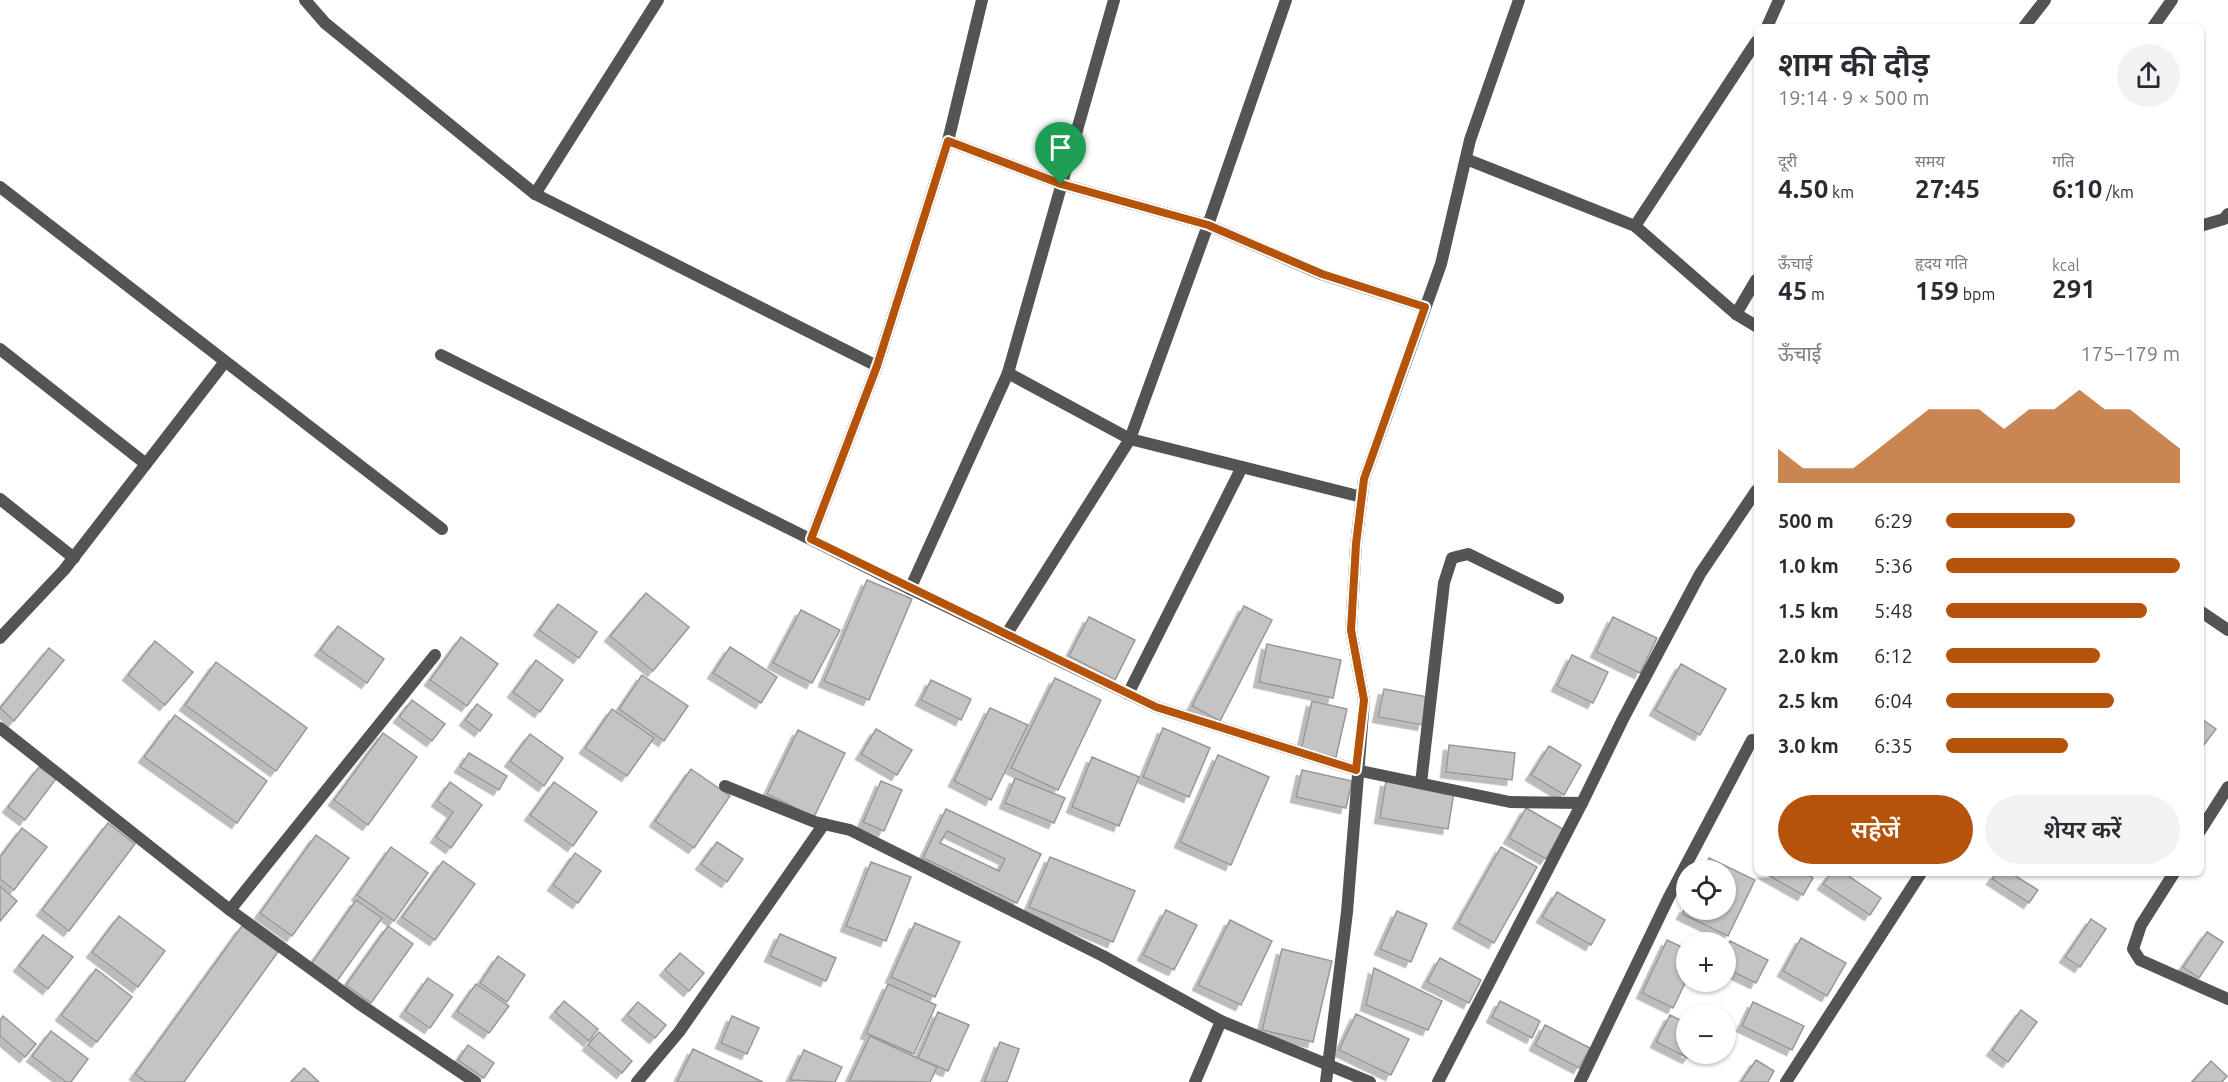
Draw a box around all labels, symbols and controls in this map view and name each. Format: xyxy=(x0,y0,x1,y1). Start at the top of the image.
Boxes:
button: share xyxy=(2117,44,2180,107)
text: शाम की दौड़ xyxy=(1778,45,1929,82)
text: 19:14 · 9 × 500 m xyxy=(1778,86,1930,109)
pin xyxy=(1035,122,1086,184)
icon: arrive xyxy=(1044,131,1077,164)
text: दूरी xyxy=(1778,152,1797,170)
text: समय xyxy=(1915,152,1945,170)
text: गति xyxy=(2052,152,2074,170)
text: 4.50 xyxy=(1778,174,1828,203)
text: 27:45 xyxy=(1915,174,1980,203)
text: 6:10 xyxy=(2052,174,2102,203)
text: km xyxy=(1828,183,1854,201)
text: /km xyxy=(2102,183,2134,201)
text: ऊँचाई xyxy=(1778,254,1813,272)
text: हृदय गति xyxy=(1915,254,1968,272)
text: kcal xyxy=(2052,256,2080,274)
text: 291 xyxy=(2052,274,2096,303)
text: 45 xyxy=(1778,276,1807,305)
text: 159 xyxy=(1915,276,1959,305)
text: m xyxy=(1807,285,1825,303)
text: bpm xyxy=(1959,285,1995,303)
text: ऊँचाई xyxy=(1778,342,1821,365)
text: 175–179 m xyxy=(2081,342,2180,365)
text: 500 m xyxy=(1778,509,1834,532)
text: 6:29 xyxy=(1874,509,1913,532)
text: 1.0 km xyxy=(1778,554,1839,577)
text: 5:36 xyxy=(1874,554,1913,577)
text: 1.5 km xyxy=(1778,599,1839,622)
text: 5:48 xyxy=(1874,599,1913,622)
text: 2.0 km xyxy=(1778,644,1839,667)
text: 6:12 xyxy=(1874,644,1913,667)
text: 2.5 km xyxy=(1778,689,1839,712)
text: 6:04 xyxy=(1874,689,1913,712)
text: 3.0 km xyxy=(1778,734,1839,757)
text: 6:35 xyxy=(1874,734,1913,757)
button: सहेजें xyxy=(1778,795,1973,864)
button: शेयर करें xyxy=(1985,795,2180,864)
map controls xyxy=(1676,860,1736,1064)
button: locate xyxy=(1676,860,1736,920)
button: + xyxy=(1676,932,1736,992)
button: − xyxy=(1676,1004,1736,1064)

